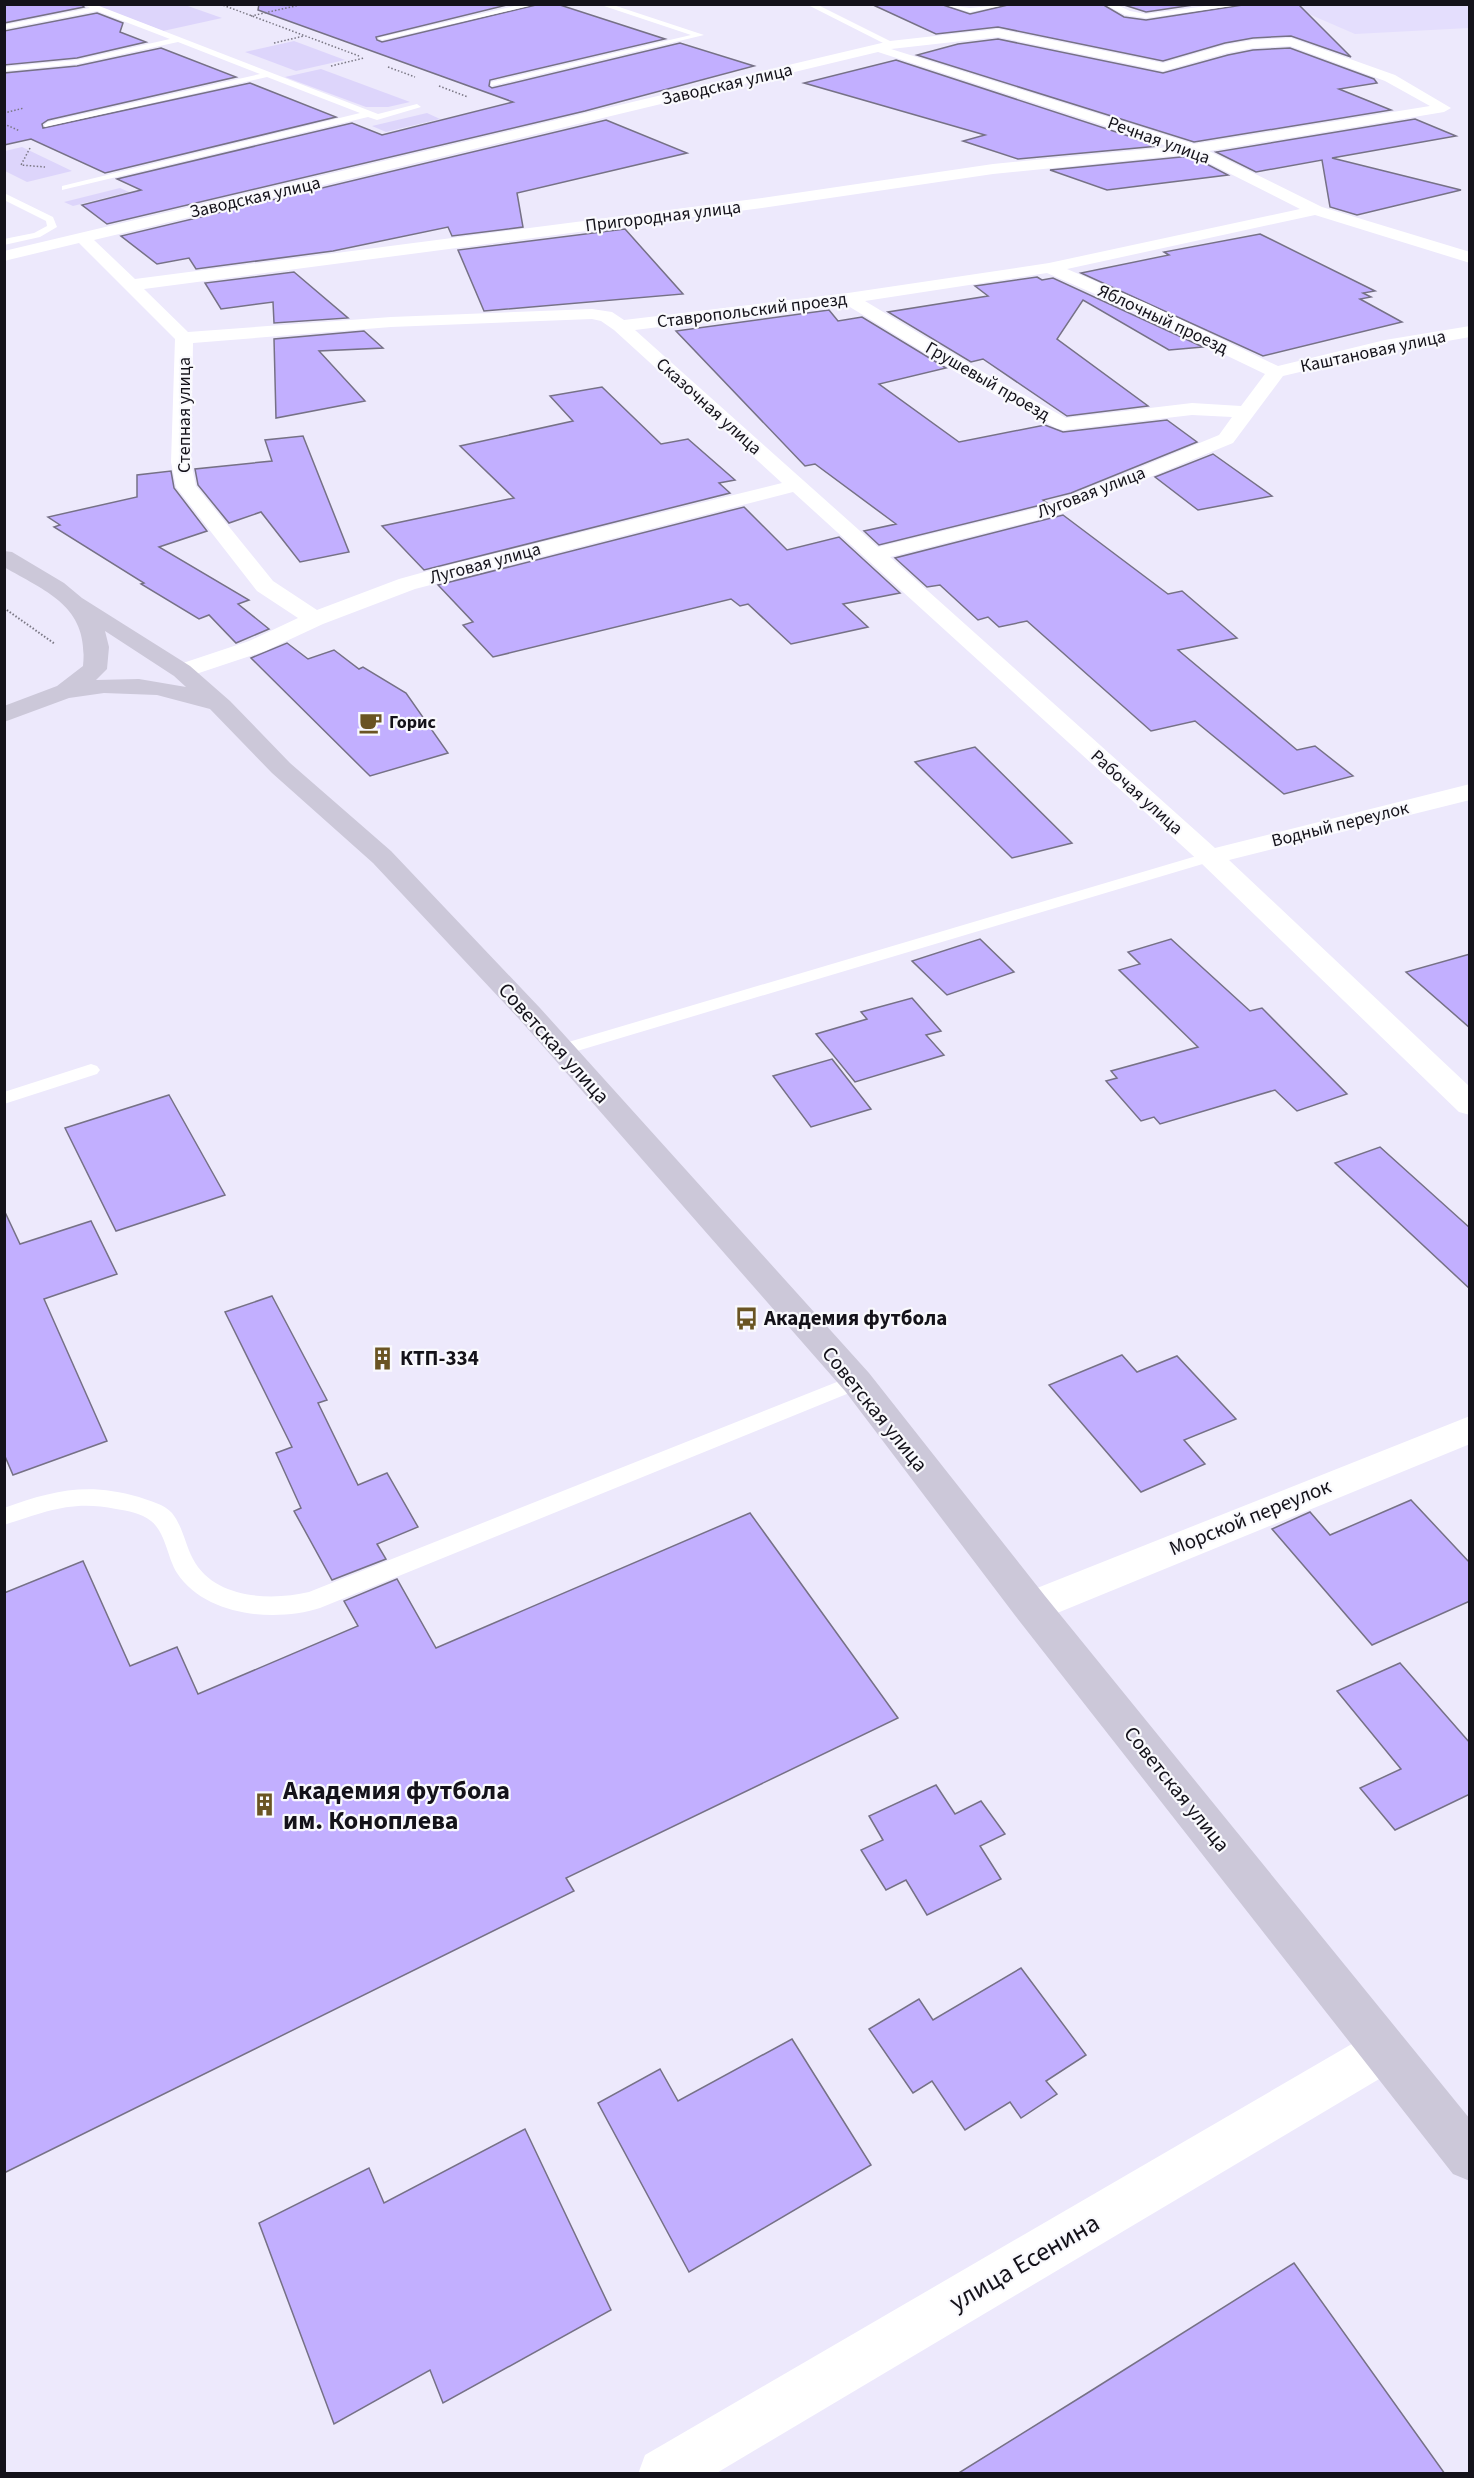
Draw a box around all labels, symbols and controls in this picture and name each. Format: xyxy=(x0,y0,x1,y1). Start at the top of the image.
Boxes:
street label: Заводская улица xyxy=(659,57,795,112)
street label: Речная улица xyxy=(1104,110,1213,171)
street label: Заводская улица xyxy=(187,170,323,225)
street label: Пригородная улица xyxy=(584,195,742,238)
street label: Яблочный проезд xyxy=(1094,278,1232,361)
street label: Ставропольский проезд xyxy=(656,286,849,335)
street label: Каштановая улица xyxy=(1298,324,1448,379)
street label: Грушевый проезд xyxy=(921,336,1055,427)
street label: Сказочная улица xyxy=(650,352,767,461)
street label: Степная улица xyxy=(172,357,197,473)
street label: Луговая улица xyxy=(1033,460,1149,525)
street label: Луговая улица xyxy=(427,537,544,590)
cafe icon: Горис xyxy=(358,709,384,735)
place label: Горис xyxy=(389,710,437,735)
street label: Рабочая улица xyxy=(1085,744,1188,841)
street label: Водный переулок xyxy=(1269,795,1411,854)
street label: Советская улица xyxy=(491,976,617,1110)
place label: Академия футбола xyxy=(763,1303,947,1333)
bus stop icon: Академия футбола xyxy=(733,1305,759,1331)
street label: Советская улица xyxy=(815,1340,935,1478)
place label: КТП-334 xyxy=(400,1343,479,1373)
building icon: КТП-334 xyxy=(369,1345,395,1371)
street label: Морской переулок xyxy=(1165,1471,1336,1563)
street label: Советская улица xyxy=(1117,1720,1237,1858)
place label: Академия футбола им. Коноплева xyxy=(282,1772,510,1839)
building icon: Академия футбола им. Коноплева xyxy=(252,1792,278,1818)
street label: улица Есенина xyxy=(942,2204,1106,2320)

